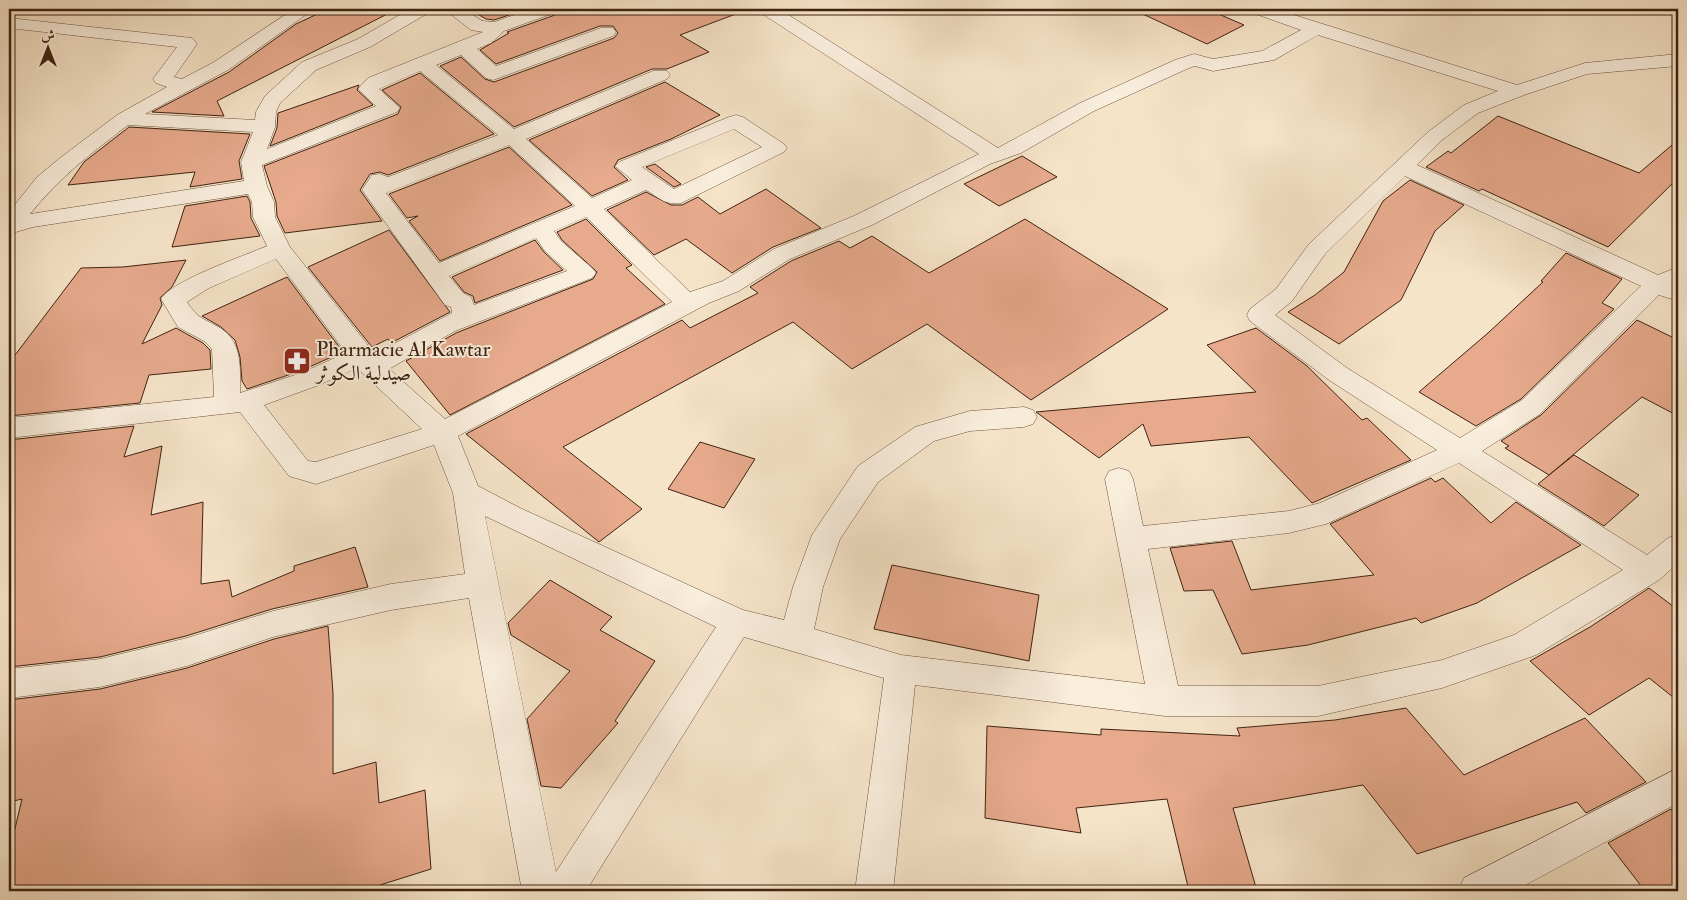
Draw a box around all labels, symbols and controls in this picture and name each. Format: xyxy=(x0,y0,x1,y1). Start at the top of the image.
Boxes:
north arrow xyxy=(22,22,72,72)
text: ش xyxy=(41,27,55,44)
place label: Pharmacie Al Kawtar صيدلية الكوثر xyxy=(314,336,490,387)
pharmacy icon: Pharmacie Al Kawtar صيدلية الكوثر xyxy=(282,346,312,376)

